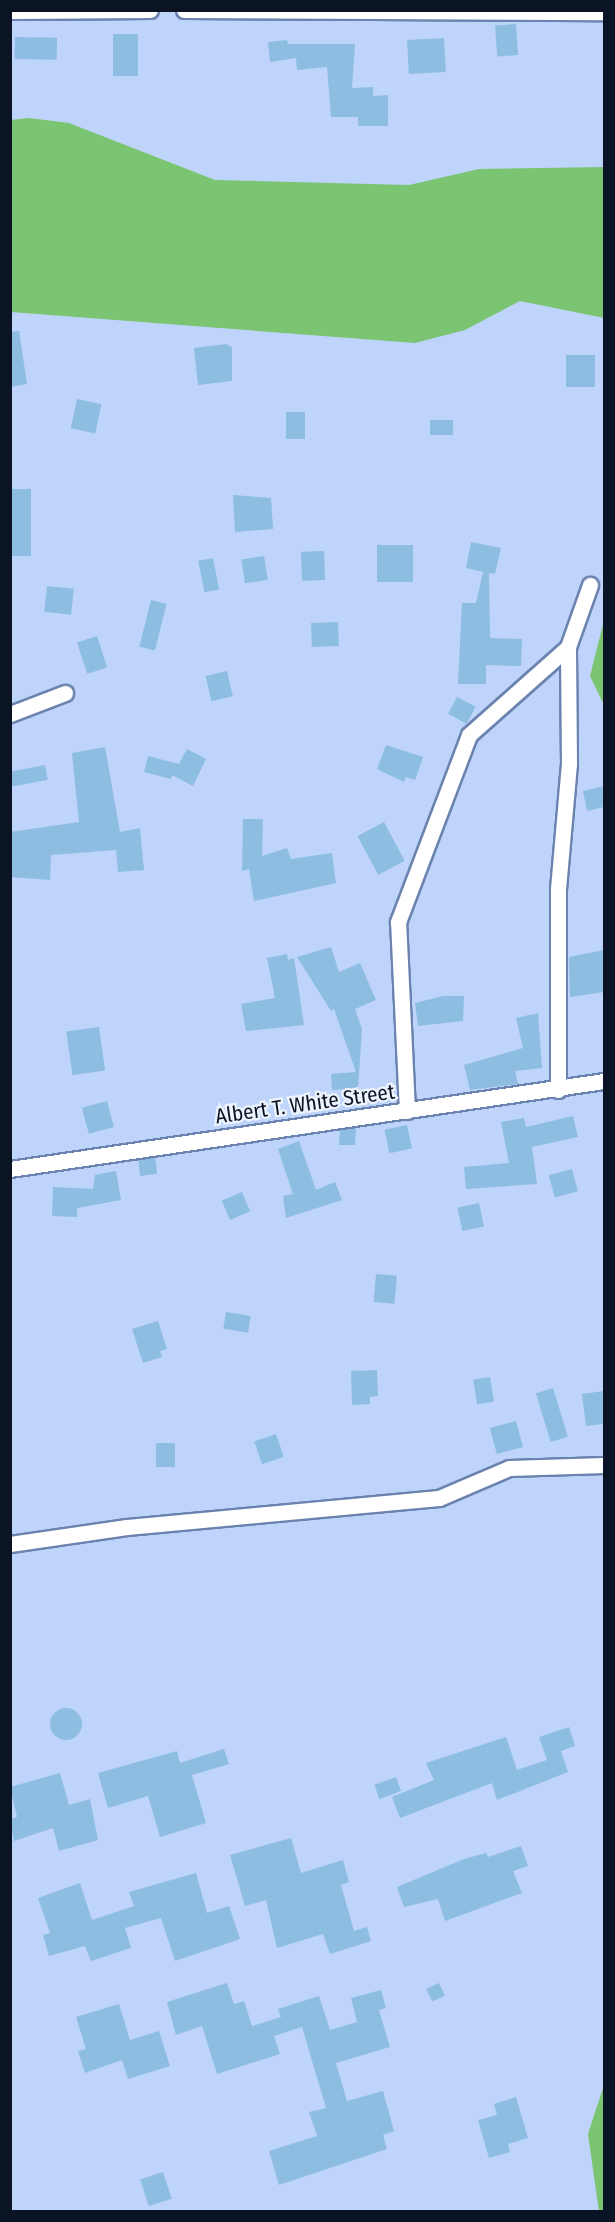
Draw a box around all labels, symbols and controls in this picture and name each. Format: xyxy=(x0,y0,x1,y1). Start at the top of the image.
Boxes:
street label: Albert T. White Street xyxy=(214,1079,396,1129)

